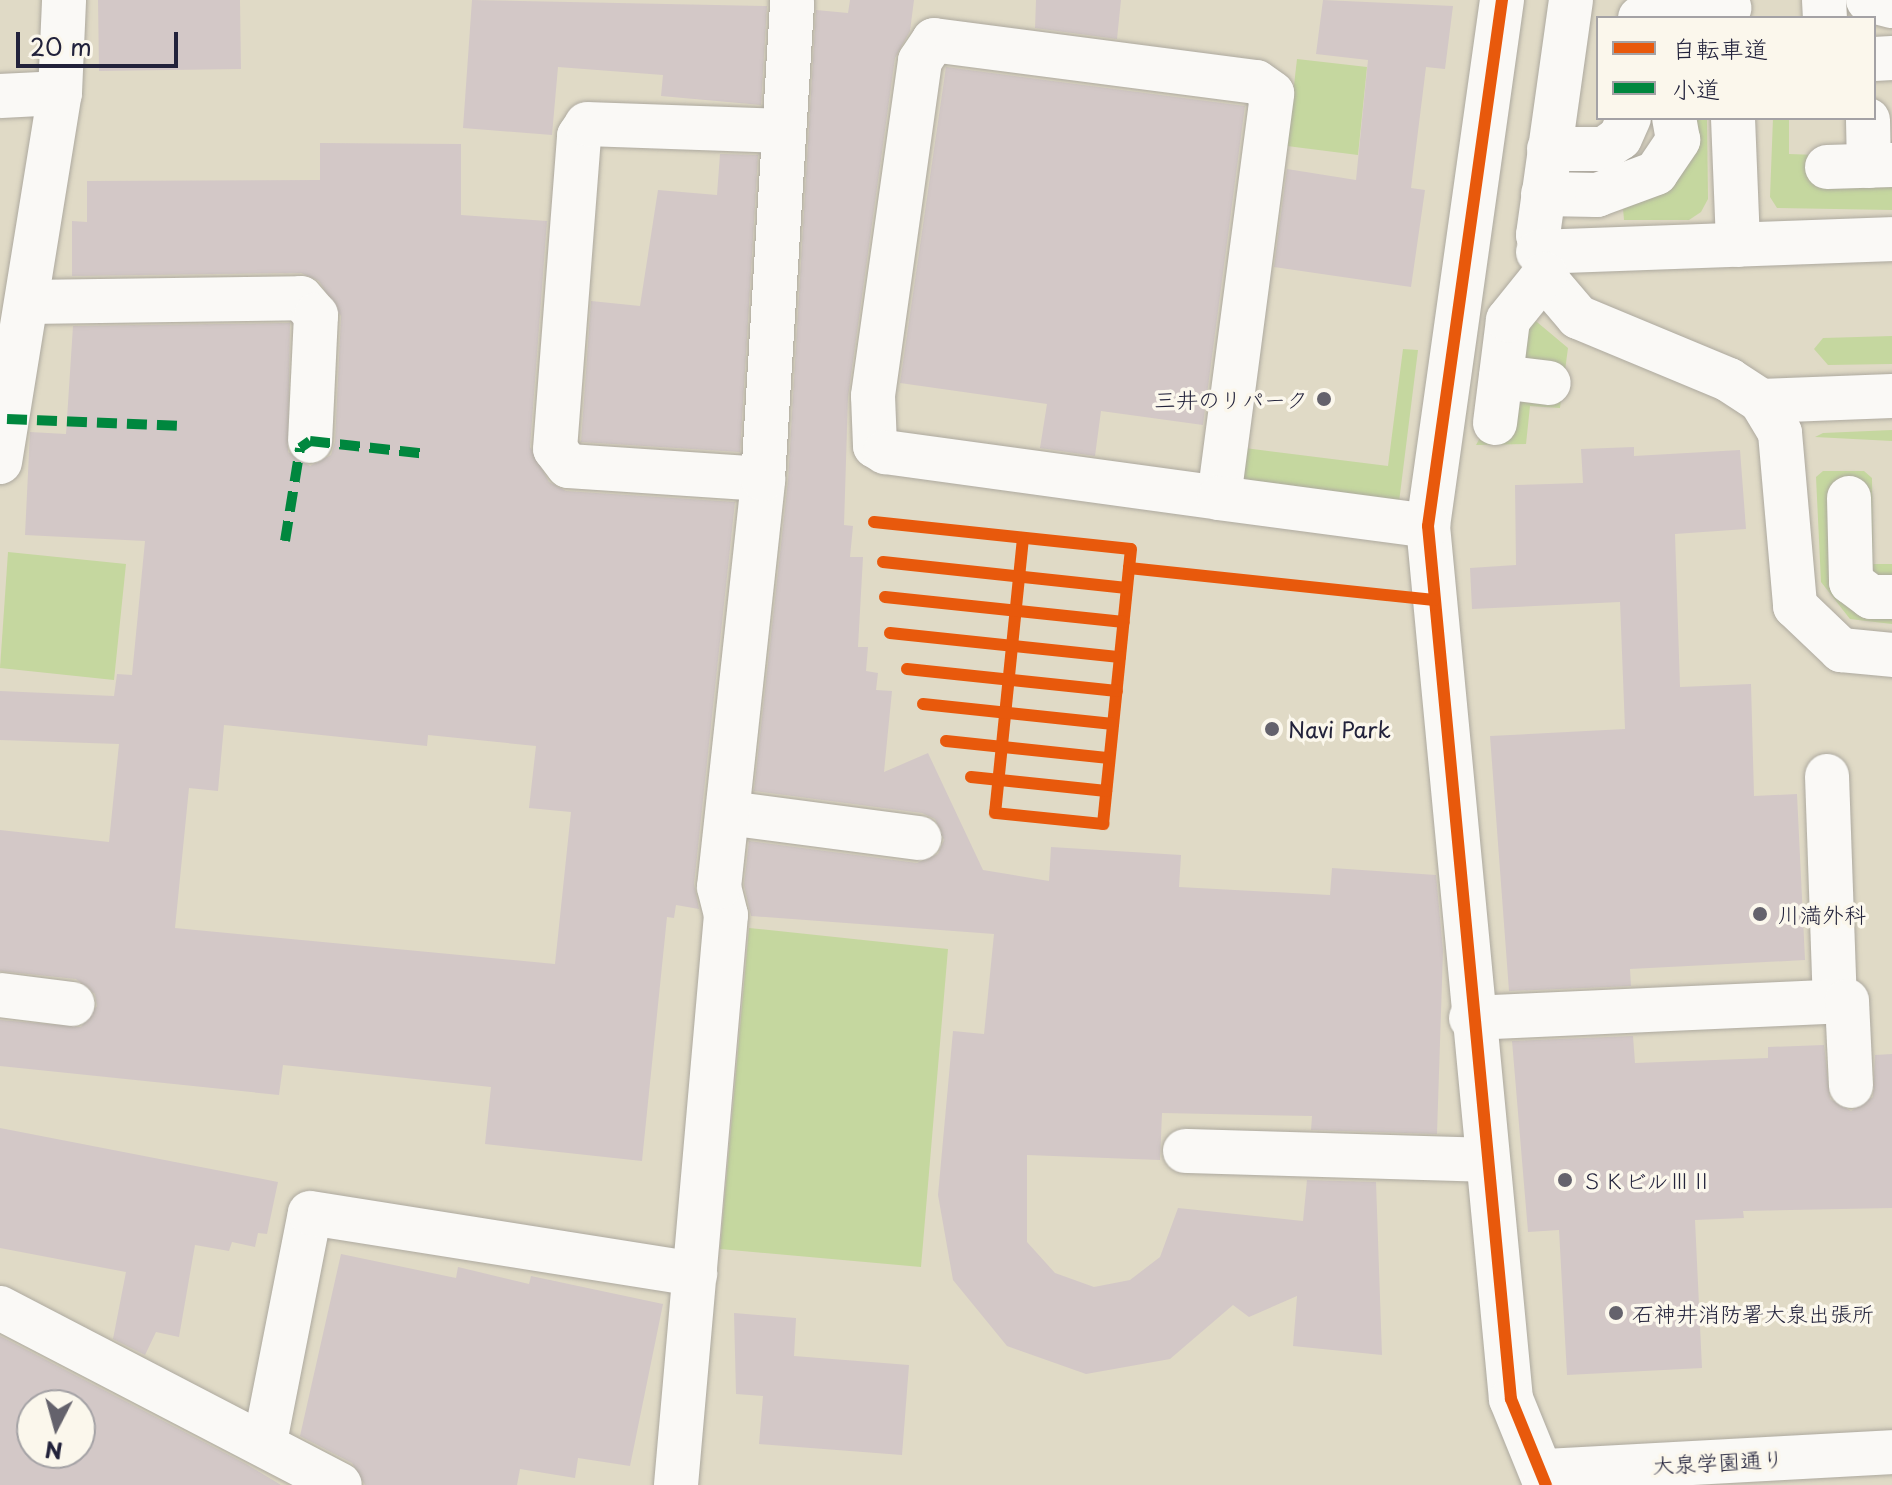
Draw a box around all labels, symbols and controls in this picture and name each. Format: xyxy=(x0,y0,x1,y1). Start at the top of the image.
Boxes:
scale bar xyxy=(20,16,182,66)
legend xyxy=(1596,16,1876,120)
text: 20 m xyxy=(30,28,92,64)
text: 自転車道 xyxy=(1672,30,1768,66)
text: 小道 xyxy=(1672,70,1720,106)
place label: 三井のリパーク xyxy=(1154,386,1308,412)
marker: 三井のリパーク xyxy=(1315,390,1333,408)
place label: Navi Park xyxy=(1288,716,1392,742)
marker: Navi Park xyxy=(1263,720,1281,738)
place label: 川満外科 xyxy=(1778,901,1866,927)
marker: 川満外科 xyxy=(1749,903,1771,925)
place label: ＳＫビルⅢⅡ xyxy=(1581,1167,1713,1193)
marker: ＳＫビルⅢⅡ xyxy=(1556,1171,1574,1189)
place label: 石神井消防署大泉出張所 xyxy=(1632,1300,1874,1326)
marker: 石神井消防署大泉出張所 xyxy=(1607,1304,1625,1322)
north arrow xyxy=(16,1389,96,1469)
text: N xyxy=(43,1434,64,1469)
street label: 大泉学園通り xyxy=(1651,1444,1785,1478)

